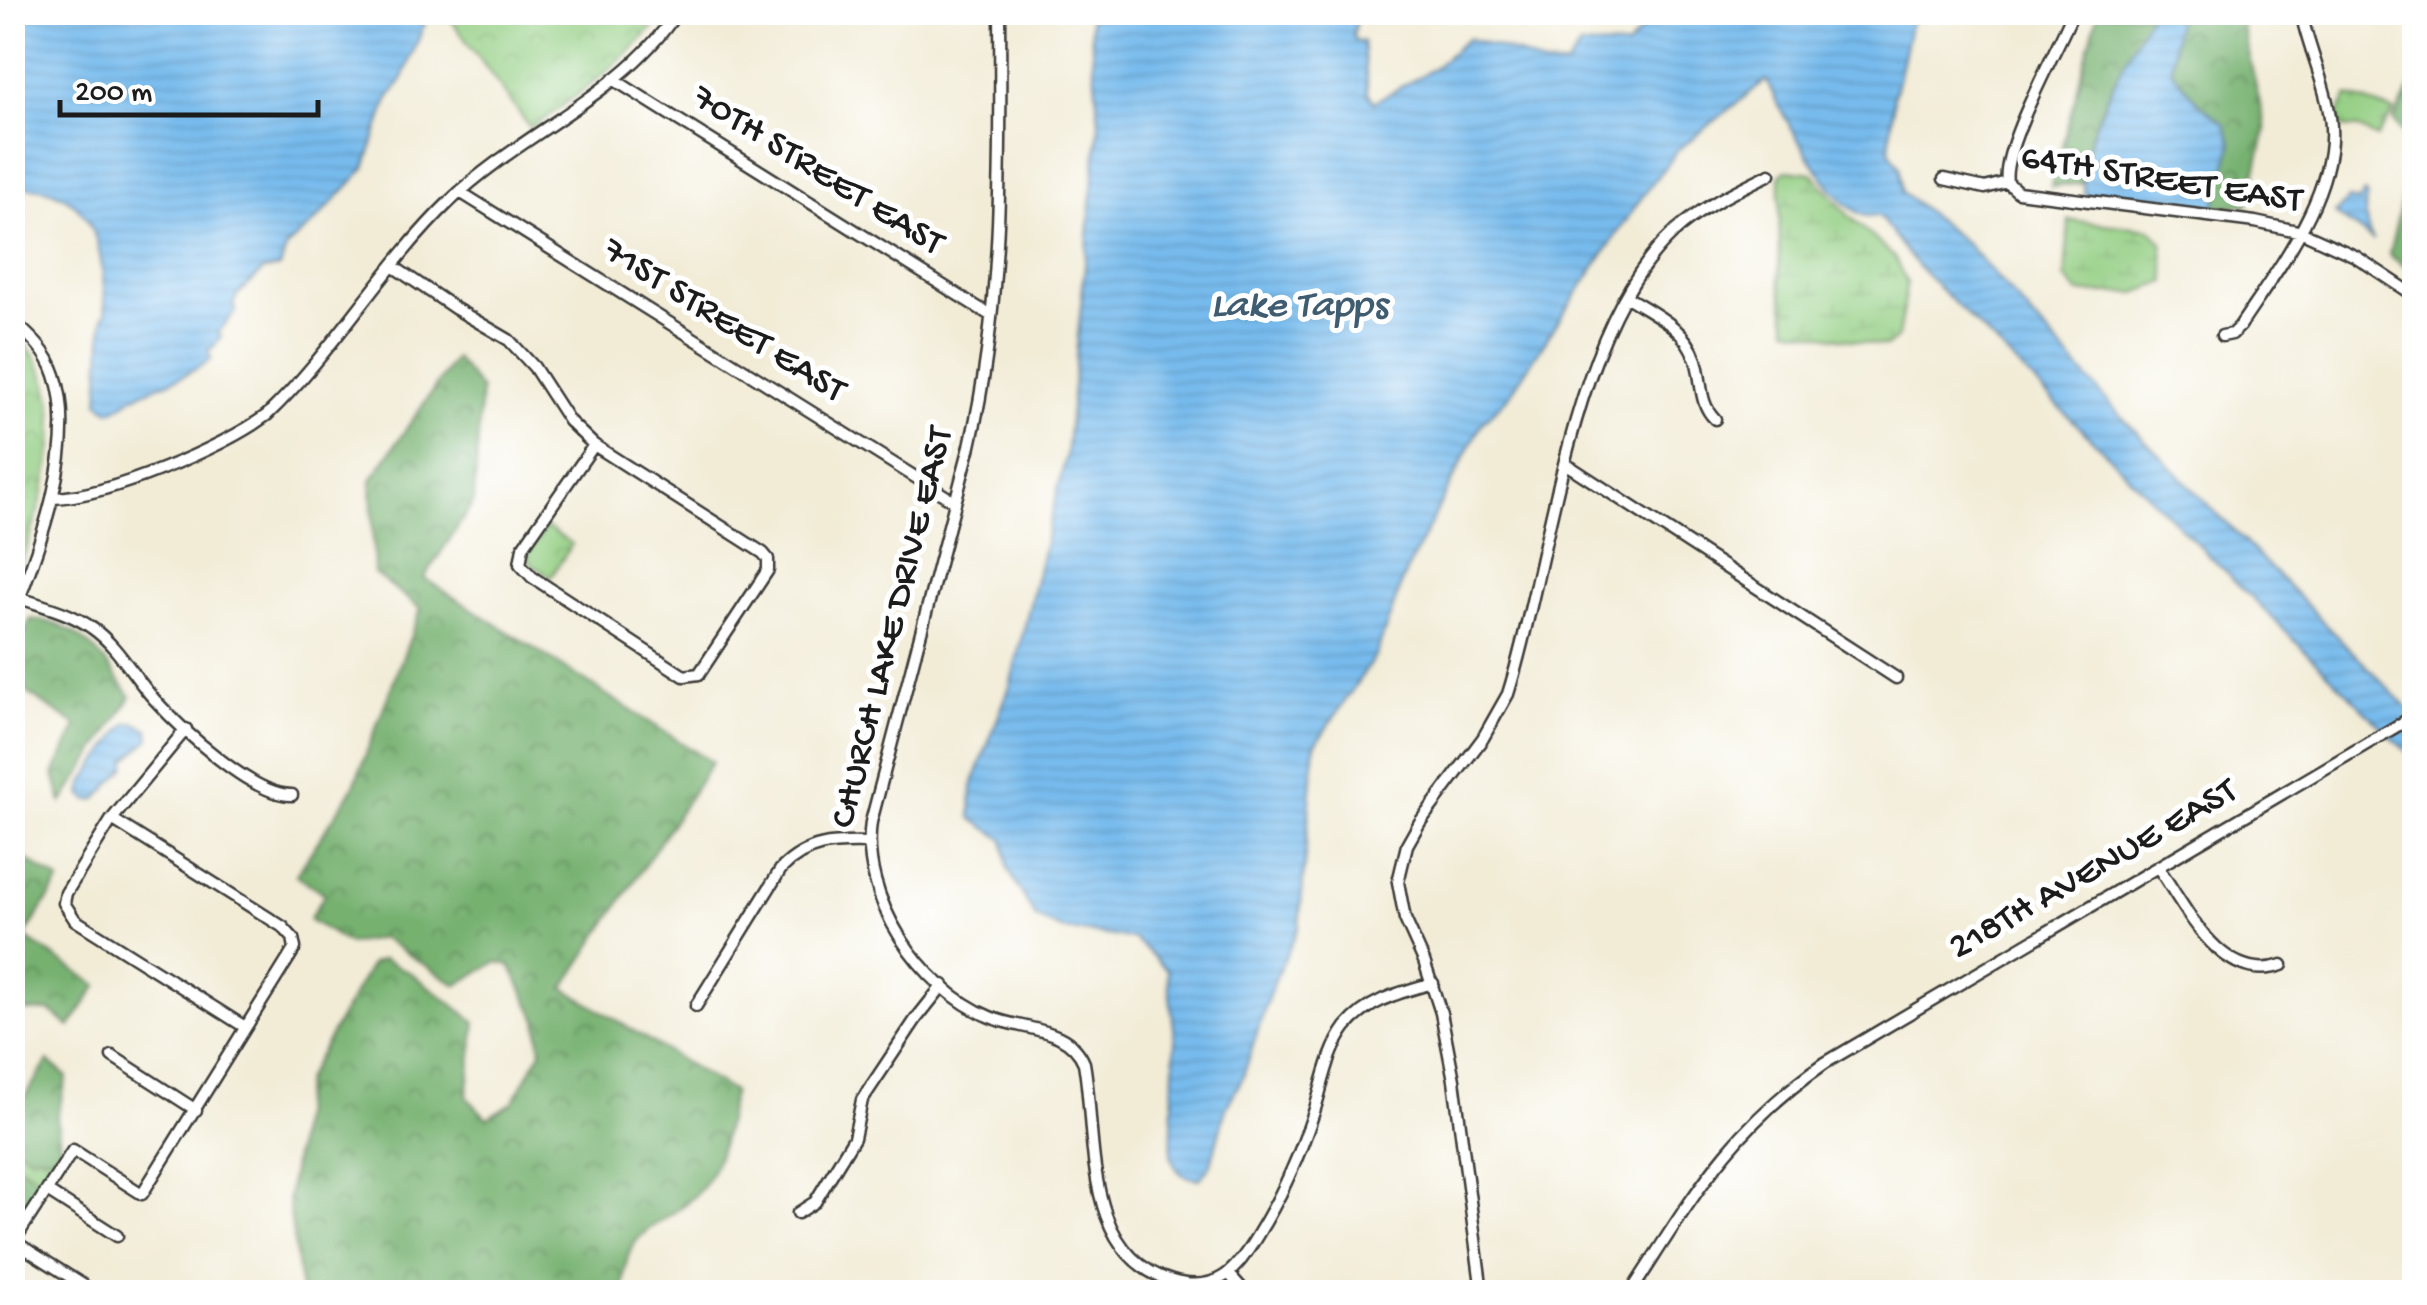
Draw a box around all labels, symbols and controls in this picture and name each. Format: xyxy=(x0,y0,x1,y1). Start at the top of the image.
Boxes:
scale bar xyxy=(60,55,318,117)
street label: 70TH STREET EAST xyxy=(682,76,952,268)
text: 200 m xyxy=(75,77,152,112)
street label: 64TH STREET EAST xyxy=(2017,137,2306,225)
street label: 71ST STREET EAST xyxy=(593,229,854,415)
water label: Lake Tapps xyxy=(1211,284,1391,331)
street label: CHURCH LAKE DRIVE EAST xyxy=(823,422,965,833)
street label: 218TH AVENUE EAST xyxy=(1942,770,2247,971)

